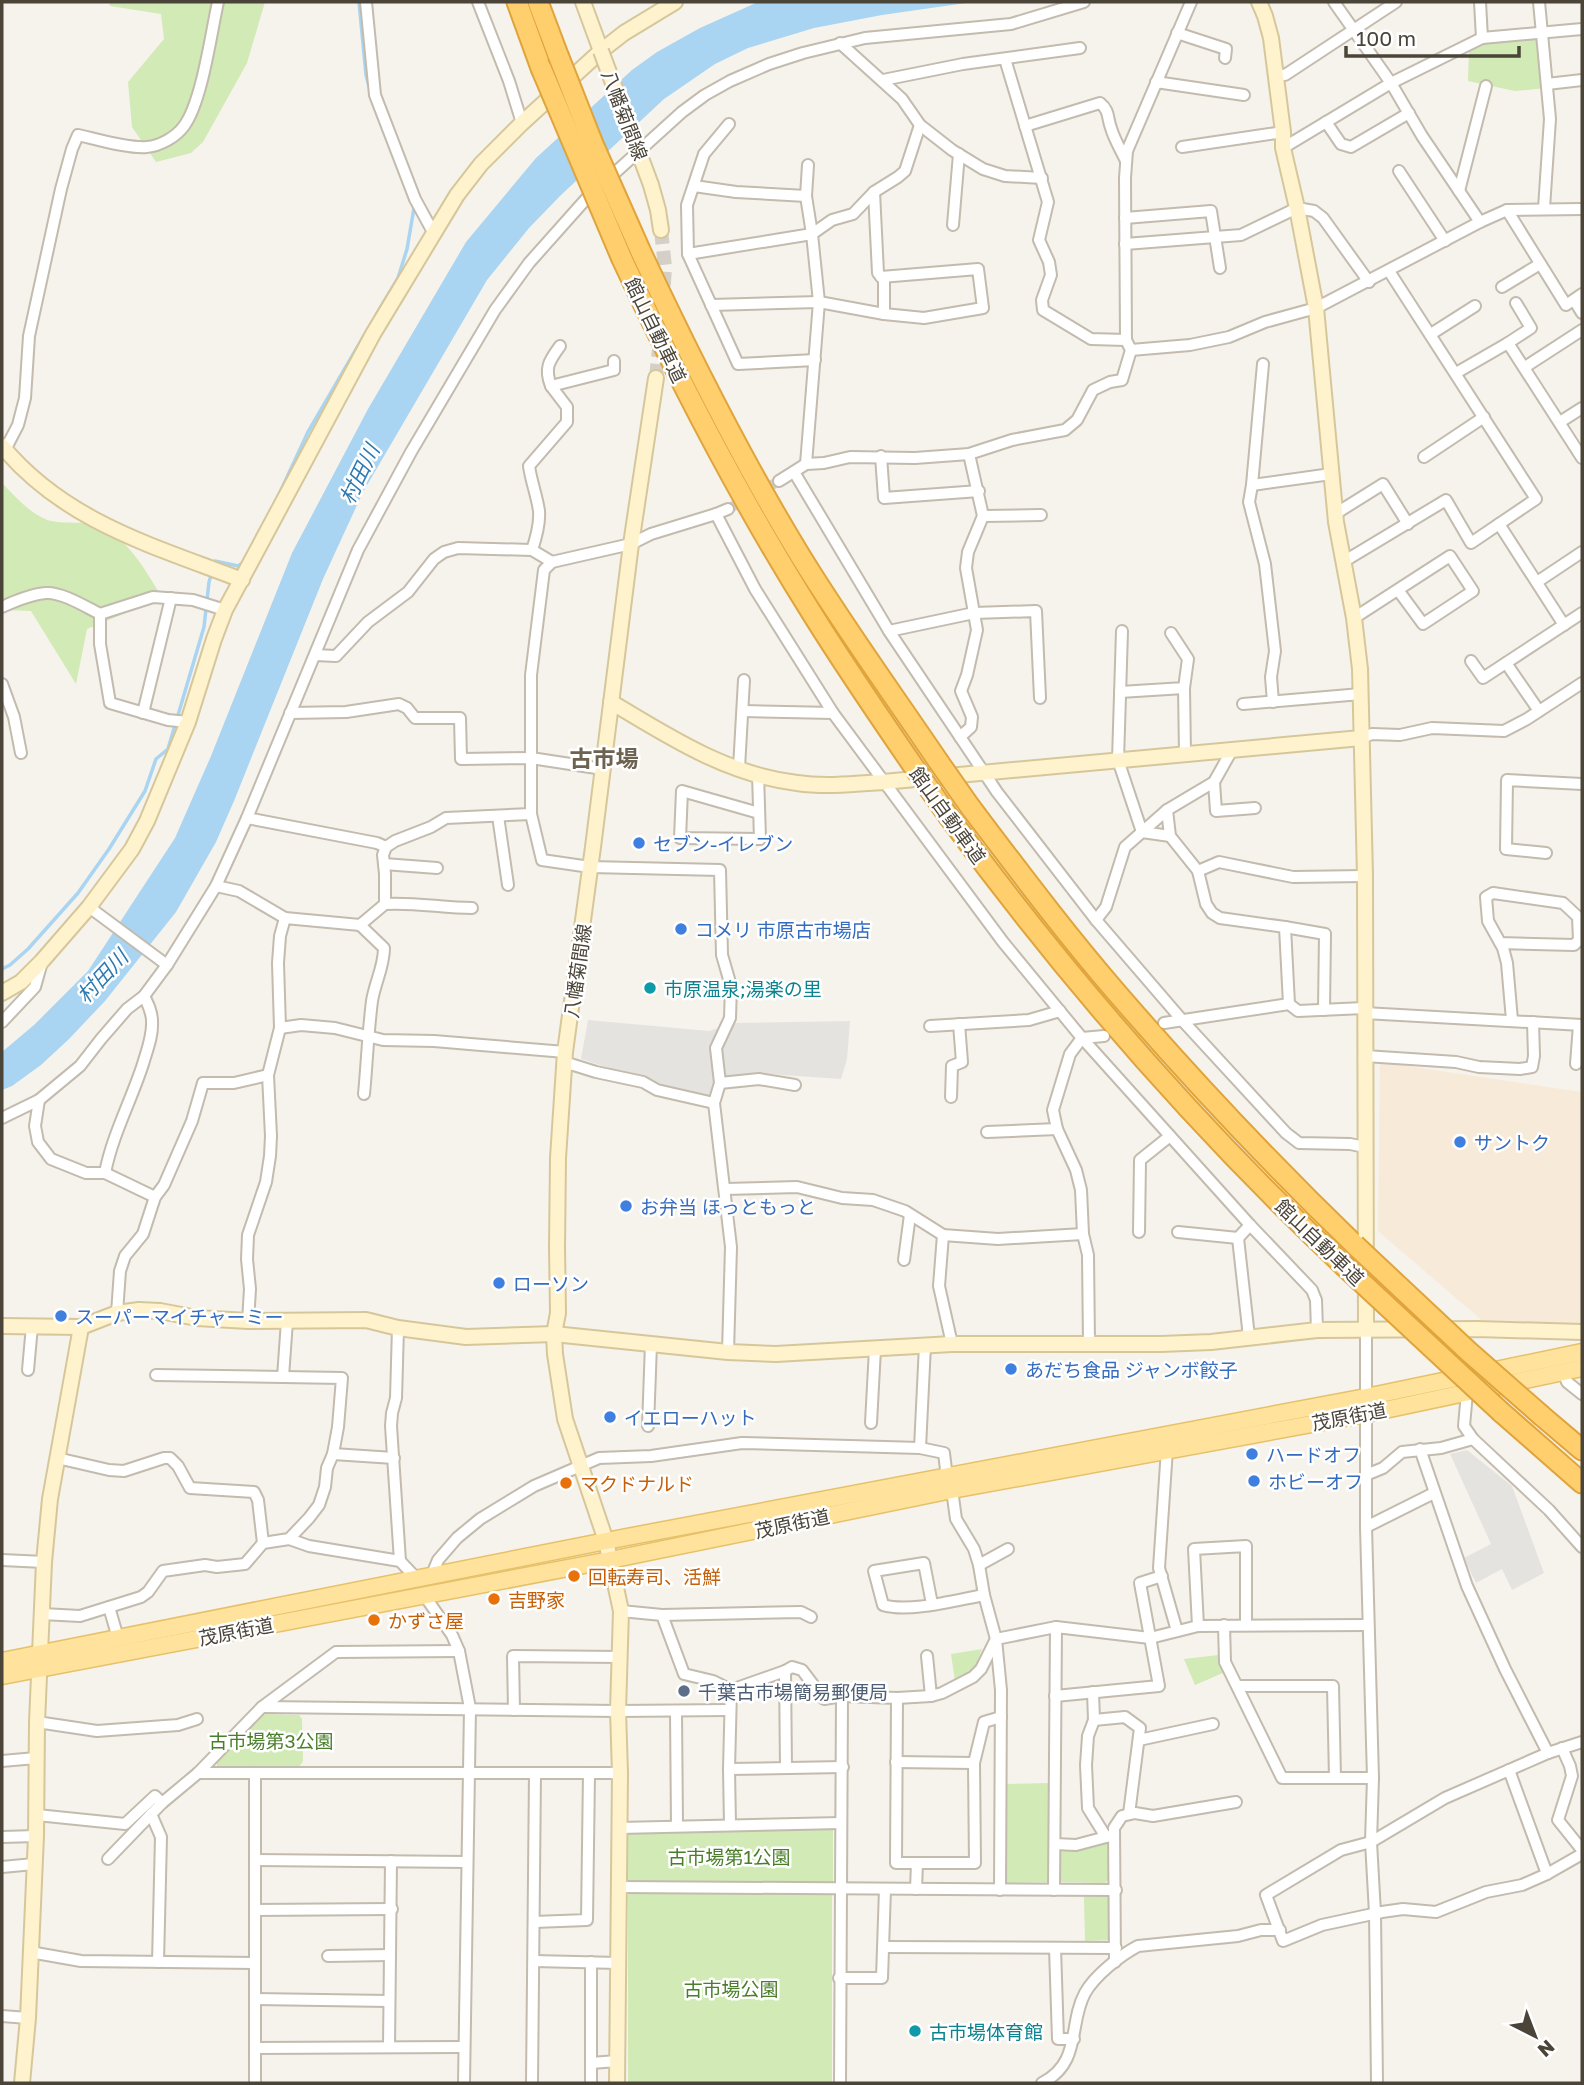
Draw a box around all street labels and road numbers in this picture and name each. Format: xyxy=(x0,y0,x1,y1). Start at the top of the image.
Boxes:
street label: 八幡菊間線 xyxy=(597,67,653,163)
street label: 館山自動車道 xyxy=(621,274,691,386)
street label: 館山自動車道 xyxy=(905,762,991,868)
street label: 八幡菊間線 xyxy=(559,922,595,1020)
street label: 館山自動車道 xyxy=(1271,1194,1369,1290)
street label: 茂原街道 xyxy=(1309,1397,1389,1435)
street label: 茂原街道 xyxy=(752,1504,832,1542)
street label: 茂原街道 xyxy=(196,1612,276,1650)

